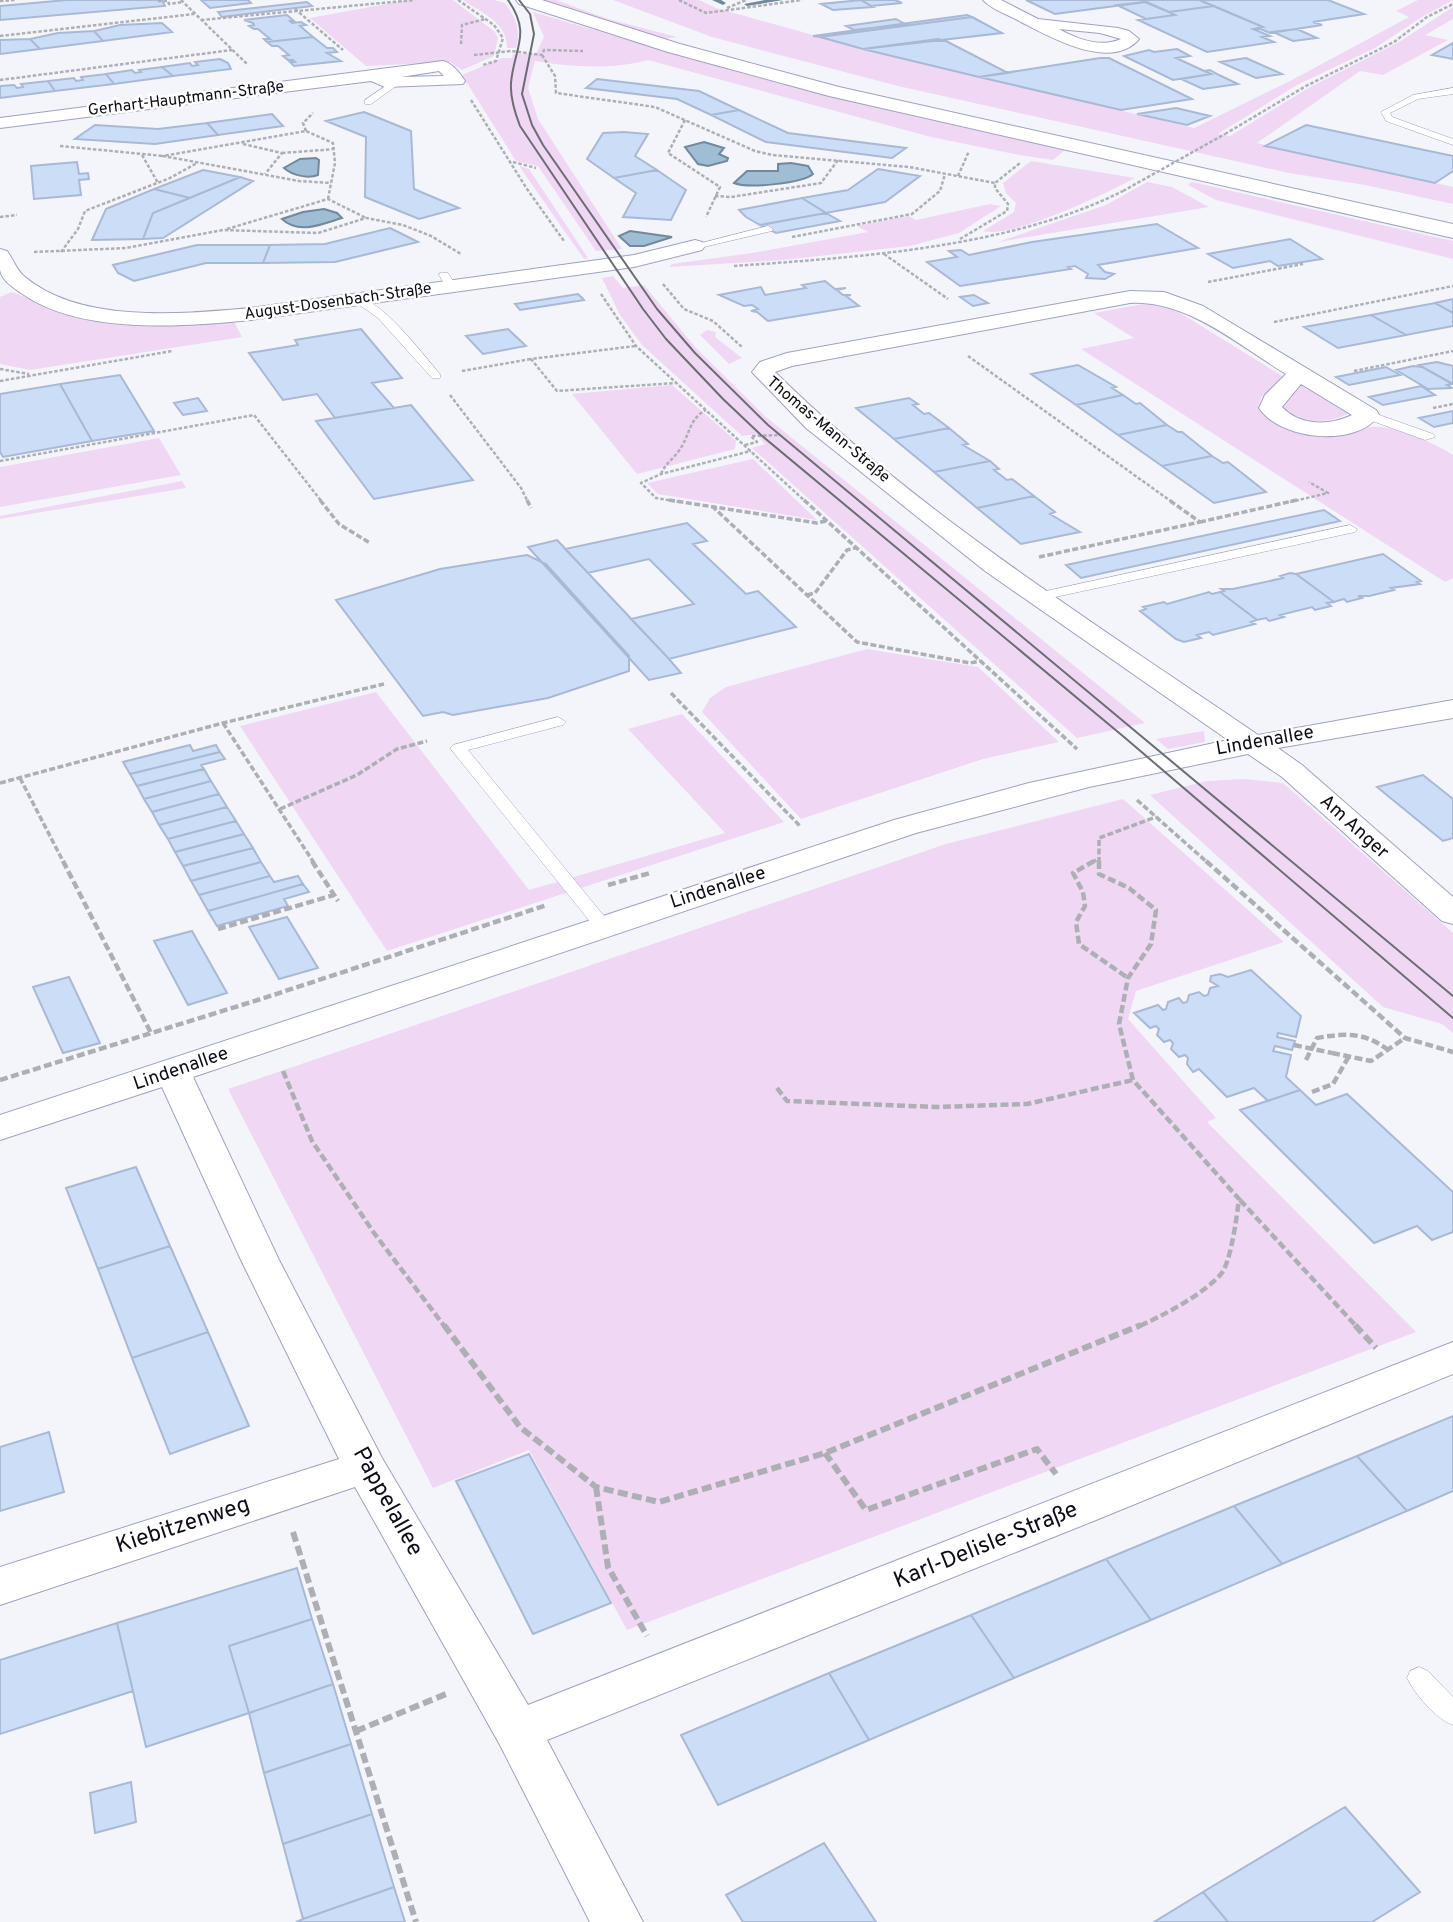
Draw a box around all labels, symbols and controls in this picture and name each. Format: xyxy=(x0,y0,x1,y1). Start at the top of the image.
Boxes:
street label: Gerhart-Hauptmann-Straße xyxy=(87,77,285,121)
street label: August-Dosenbach-Straße xyxy=(243,279,433,325)
street label: Thomas-Mann-Straße xyxy=(762,372,894,488)
street label: Lindenallee xyxy=(1214,721,1316,761)
street label: Am Anger xyxy=(1314,790,1394,865)
street label: Lindenallee xyxy=(667,861,769,915)
street label: Lindenallee xyxy=(130,1042,232,1096)
street label: Pappelallee xyxy=(345,1442,429,1562)
street label: Kiebitzenweg xyxy=(112,1491,254,1561)
street label: Karl-Delisle-Straße xyxy=(890,1496,1082,1596)

